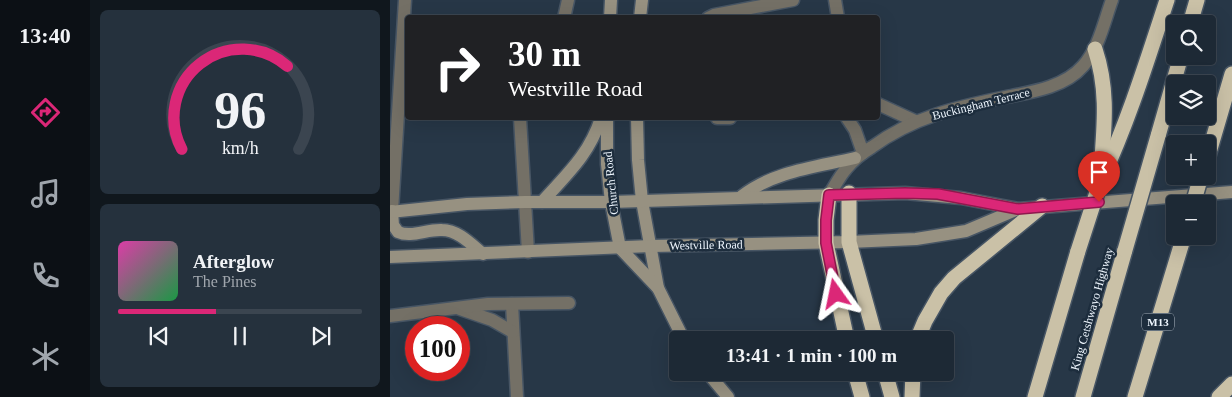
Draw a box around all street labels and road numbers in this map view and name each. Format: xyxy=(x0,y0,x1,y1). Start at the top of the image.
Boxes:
street label: Buckingham Terrace xyxy=(931,85,1031,123)
street label: Church Road xyxy=(601,151,621,215)
street label: Westville Road xyxy=(669,237,743,253)
street label: King Cetshwayo Highway xyxy=(1068,246,1116,372)
road number: M13 xyxy=(1142,314,1174,331)

